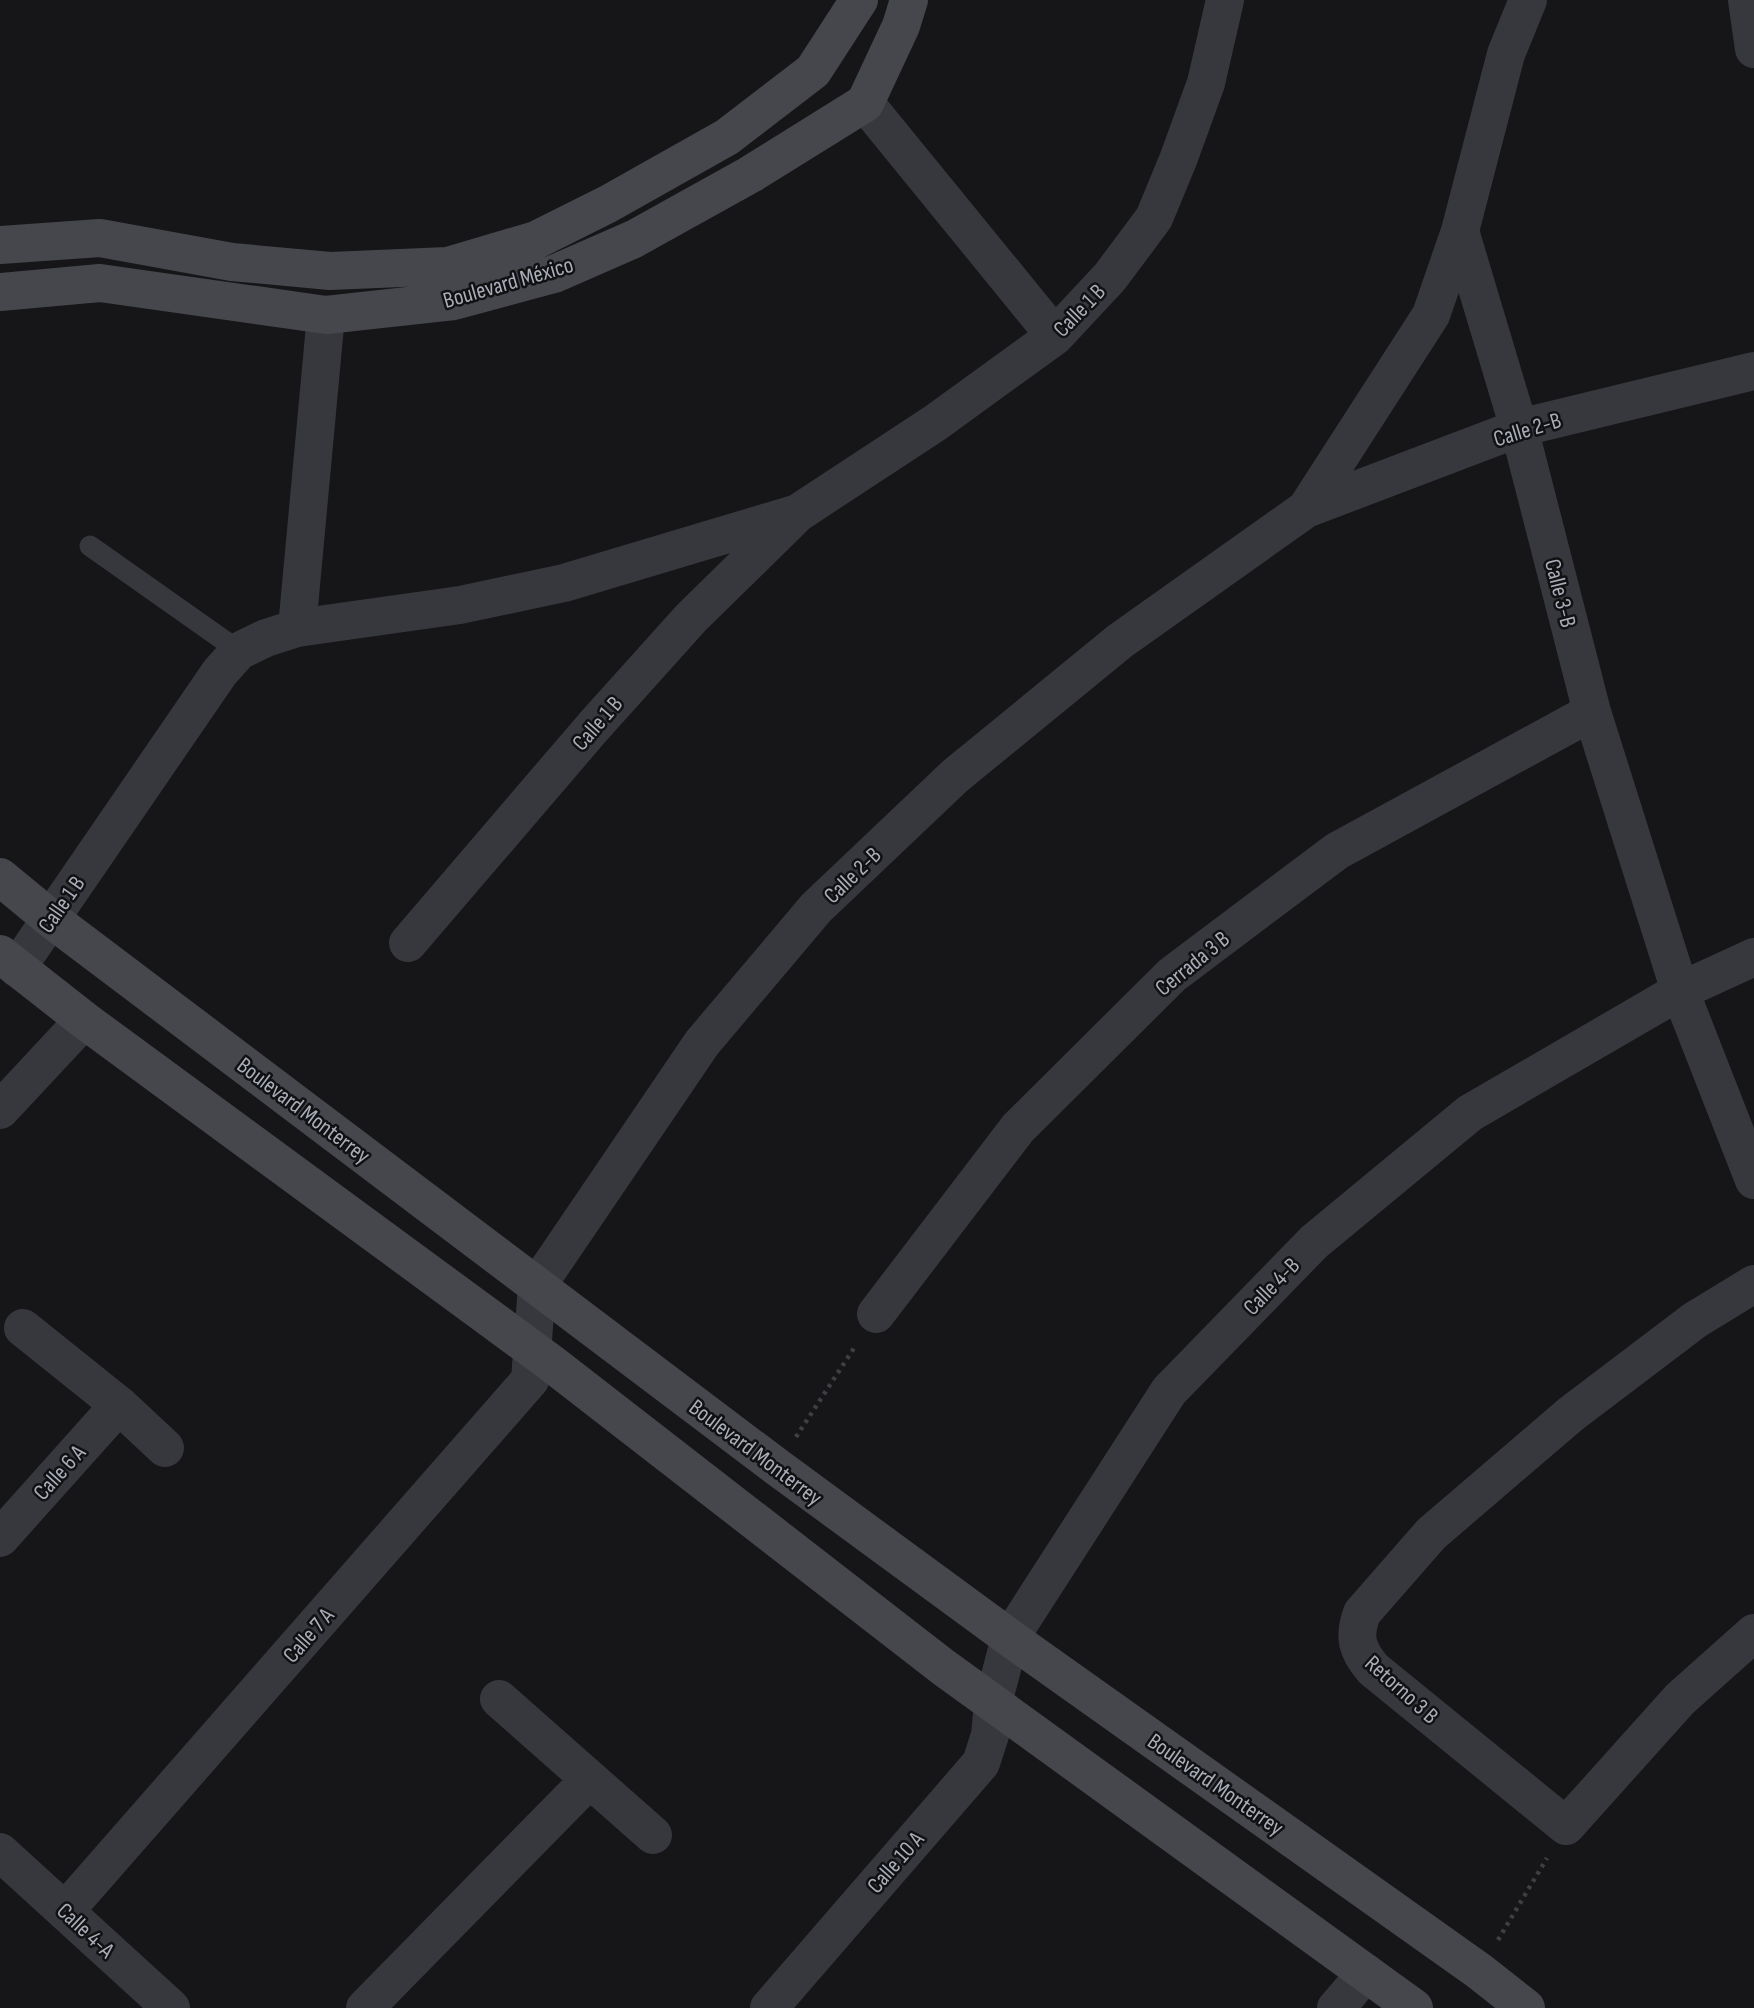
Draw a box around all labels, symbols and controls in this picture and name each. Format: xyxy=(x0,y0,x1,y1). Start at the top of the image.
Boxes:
street label: Boulevard México xyxy=(440,251,577,315)
street label: Calle 1 B xyxy=(1048,278,1112,343)
street label: Calle 2-B xyxy=(1490,406,1565,453)
street label: Calle 3-B xyxy=(1538,556,1582,630)
street label: Calle 1 B xyxy=(567,691,629,757)
street label: Calle 2-B xyxy=(818,842,887,910)
street label: Calle 1 B xyxy=(32,871,91,938)
street label: Cerrada 3 B xyxy=(1150,925,1235,1002)
street label: Boulevard Monterrey xyxy=(231,1052,376,1170)
street label: Calle 4-B xyxy=(1238,1252,1306,1321)
street label: Boulevard Monterrey xyxy=(683,1394,828,1512)
street label: Calle 6 A xyxy=(28,1439,92,1506)
street label: Calle 7 A xyxy=(277,1602,340,1669)
street label: Retorno 3 B xyxy=(1359,1650,1444,1730)
street label: Boulevard Monterrey xyxy=(1142,1728,1289,1842)
street label: Calle 10 A xyxy=(861,1826,930,1899)
street label: Calle 4-A xyxy=(51,1897,120,1964)

